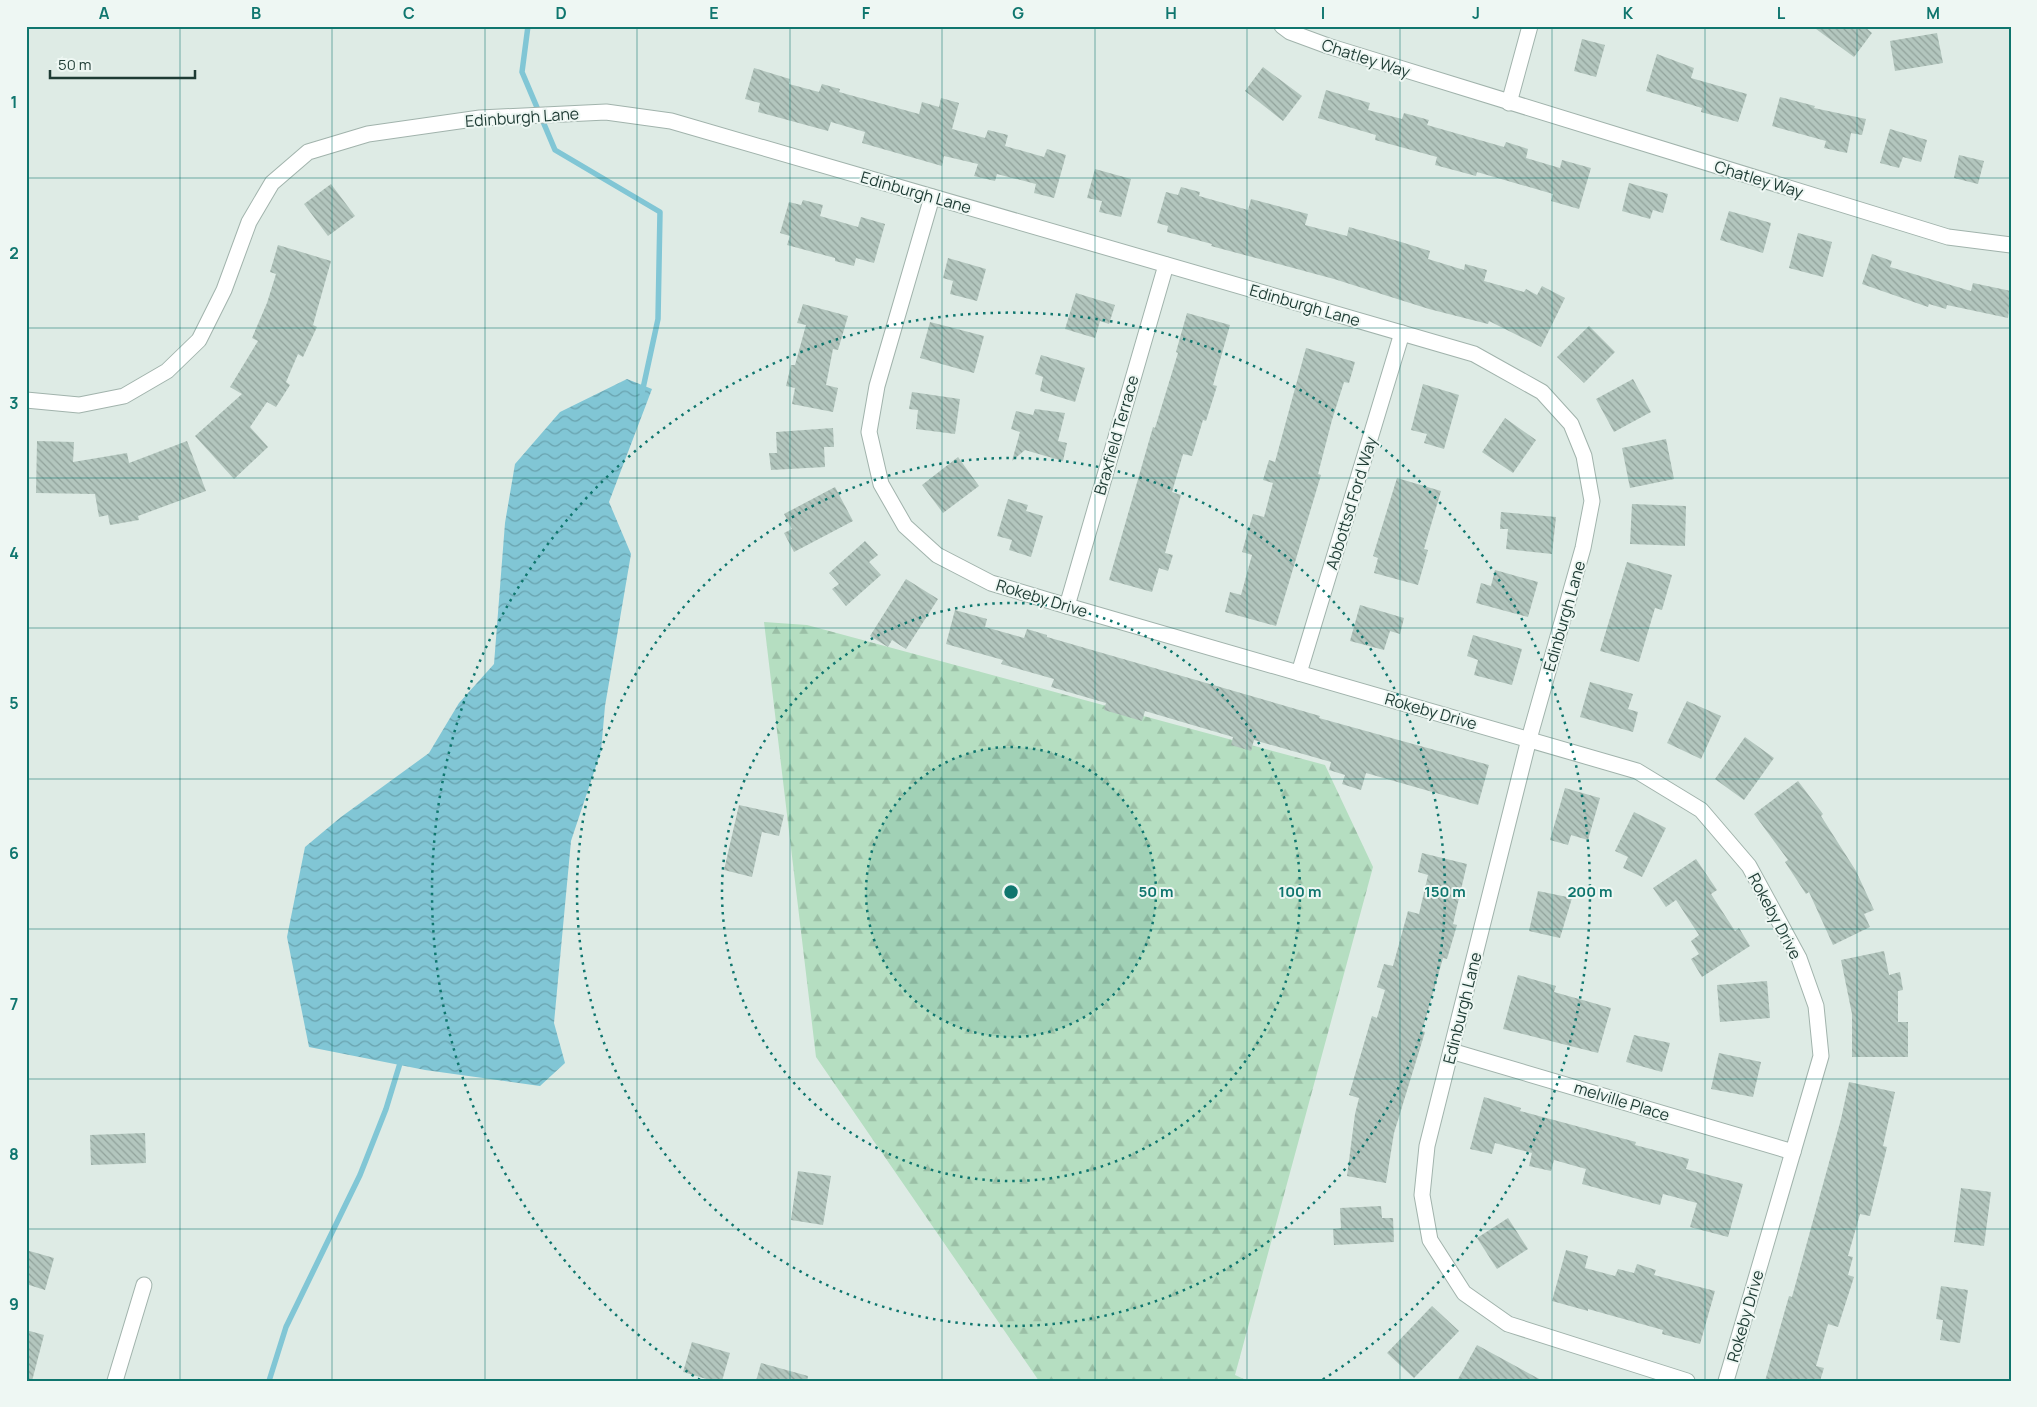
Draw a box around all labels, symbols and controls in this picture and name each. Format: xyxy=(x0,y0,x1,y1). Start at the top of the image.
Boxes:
text: A xyxy=(99,2,110,24)
text: B xyxy=(251,2,261,24)
text: C xyxy=(403,2,415,24)
text: D xyxy=(555,2,567,24)
text: E xyxy=(709,2,719,24)
text: F xyxy=(862,2,871,24)
text: G xyxy=(1012,2,1024,24)
text: H xyxy=(1165,2,1177,24)
text: I xyxy=(1321,2,1325,24)
text: J xyxy=(1472,2,1480,24)
text: K xyxy=(1623,2,1634,24)
text: L xyxy=(1777,2,1786,24)
text: M xyxy=(1926,2,1940,24)
street label: Chatley Way xyxy=(1319,33,1414,83)
scale bar xyxy=(50,48,195,80)
text: 50 m xyxy=(58,54,92,75)
text: 1 xyxy=(10,91,18,113)
street label: Edinburgh Lane xyxy=(464,102,580,132)
street label: Chatley Way xyxy=(1712,155,1807,203)
street label: Edinburgh Lane xyxy=(858,166,974,218)
text: 2 xyxy=(9,242,19,264)
street label: Edinburgh Lane xyxy=(1247,279,1363,331)
street label: Braxfield Terrace xyxy=(1088,373,1144,497)
text: 3 xyxy=(9,392,19,414)
street label: Abbottsd Ford Way xyxy=(1320,433,1382,572)
text: 4 xyxy=(9,542,19,564)
street label: Edinburgh Lane xyxy=(1538,558,1590,674)
street label: Rokeby Drive xyxy=(993,574,1091,622)
street label: Rokeby Drive xyxy=(1382,687,1480,735)
text: 5 xyxy=(9,692,19,714)
text: 6 xyxy=(9,842,19,864)
street label: Rokeby Drive xyxy=(1743,869,1807,963)
text: 50 m xyxy=(1138,881,1174,902)
text: 100 m xyxy=(1279,881,1321,902)
text: 150 m xyxy=(1424,881,1466,902)
text: 200 m xyxy=(1567,881,1613,902)
centre of rings xyxy=(1002,883,1020,901)
street label: Edinburgh Lane xyxy=(1437,950,1487,1066)
text: 7 xyxy=(10,993,18,1015)
street label: melville Place xyxy=(1572,1076,1672,1126)
text: 8 xyxy=(9,1143,19,1165)
street label: Rokeby Drive xyxy=(1721,1267,1769,1365)
text: 9 xyxy=(9,1293,19,1315)

